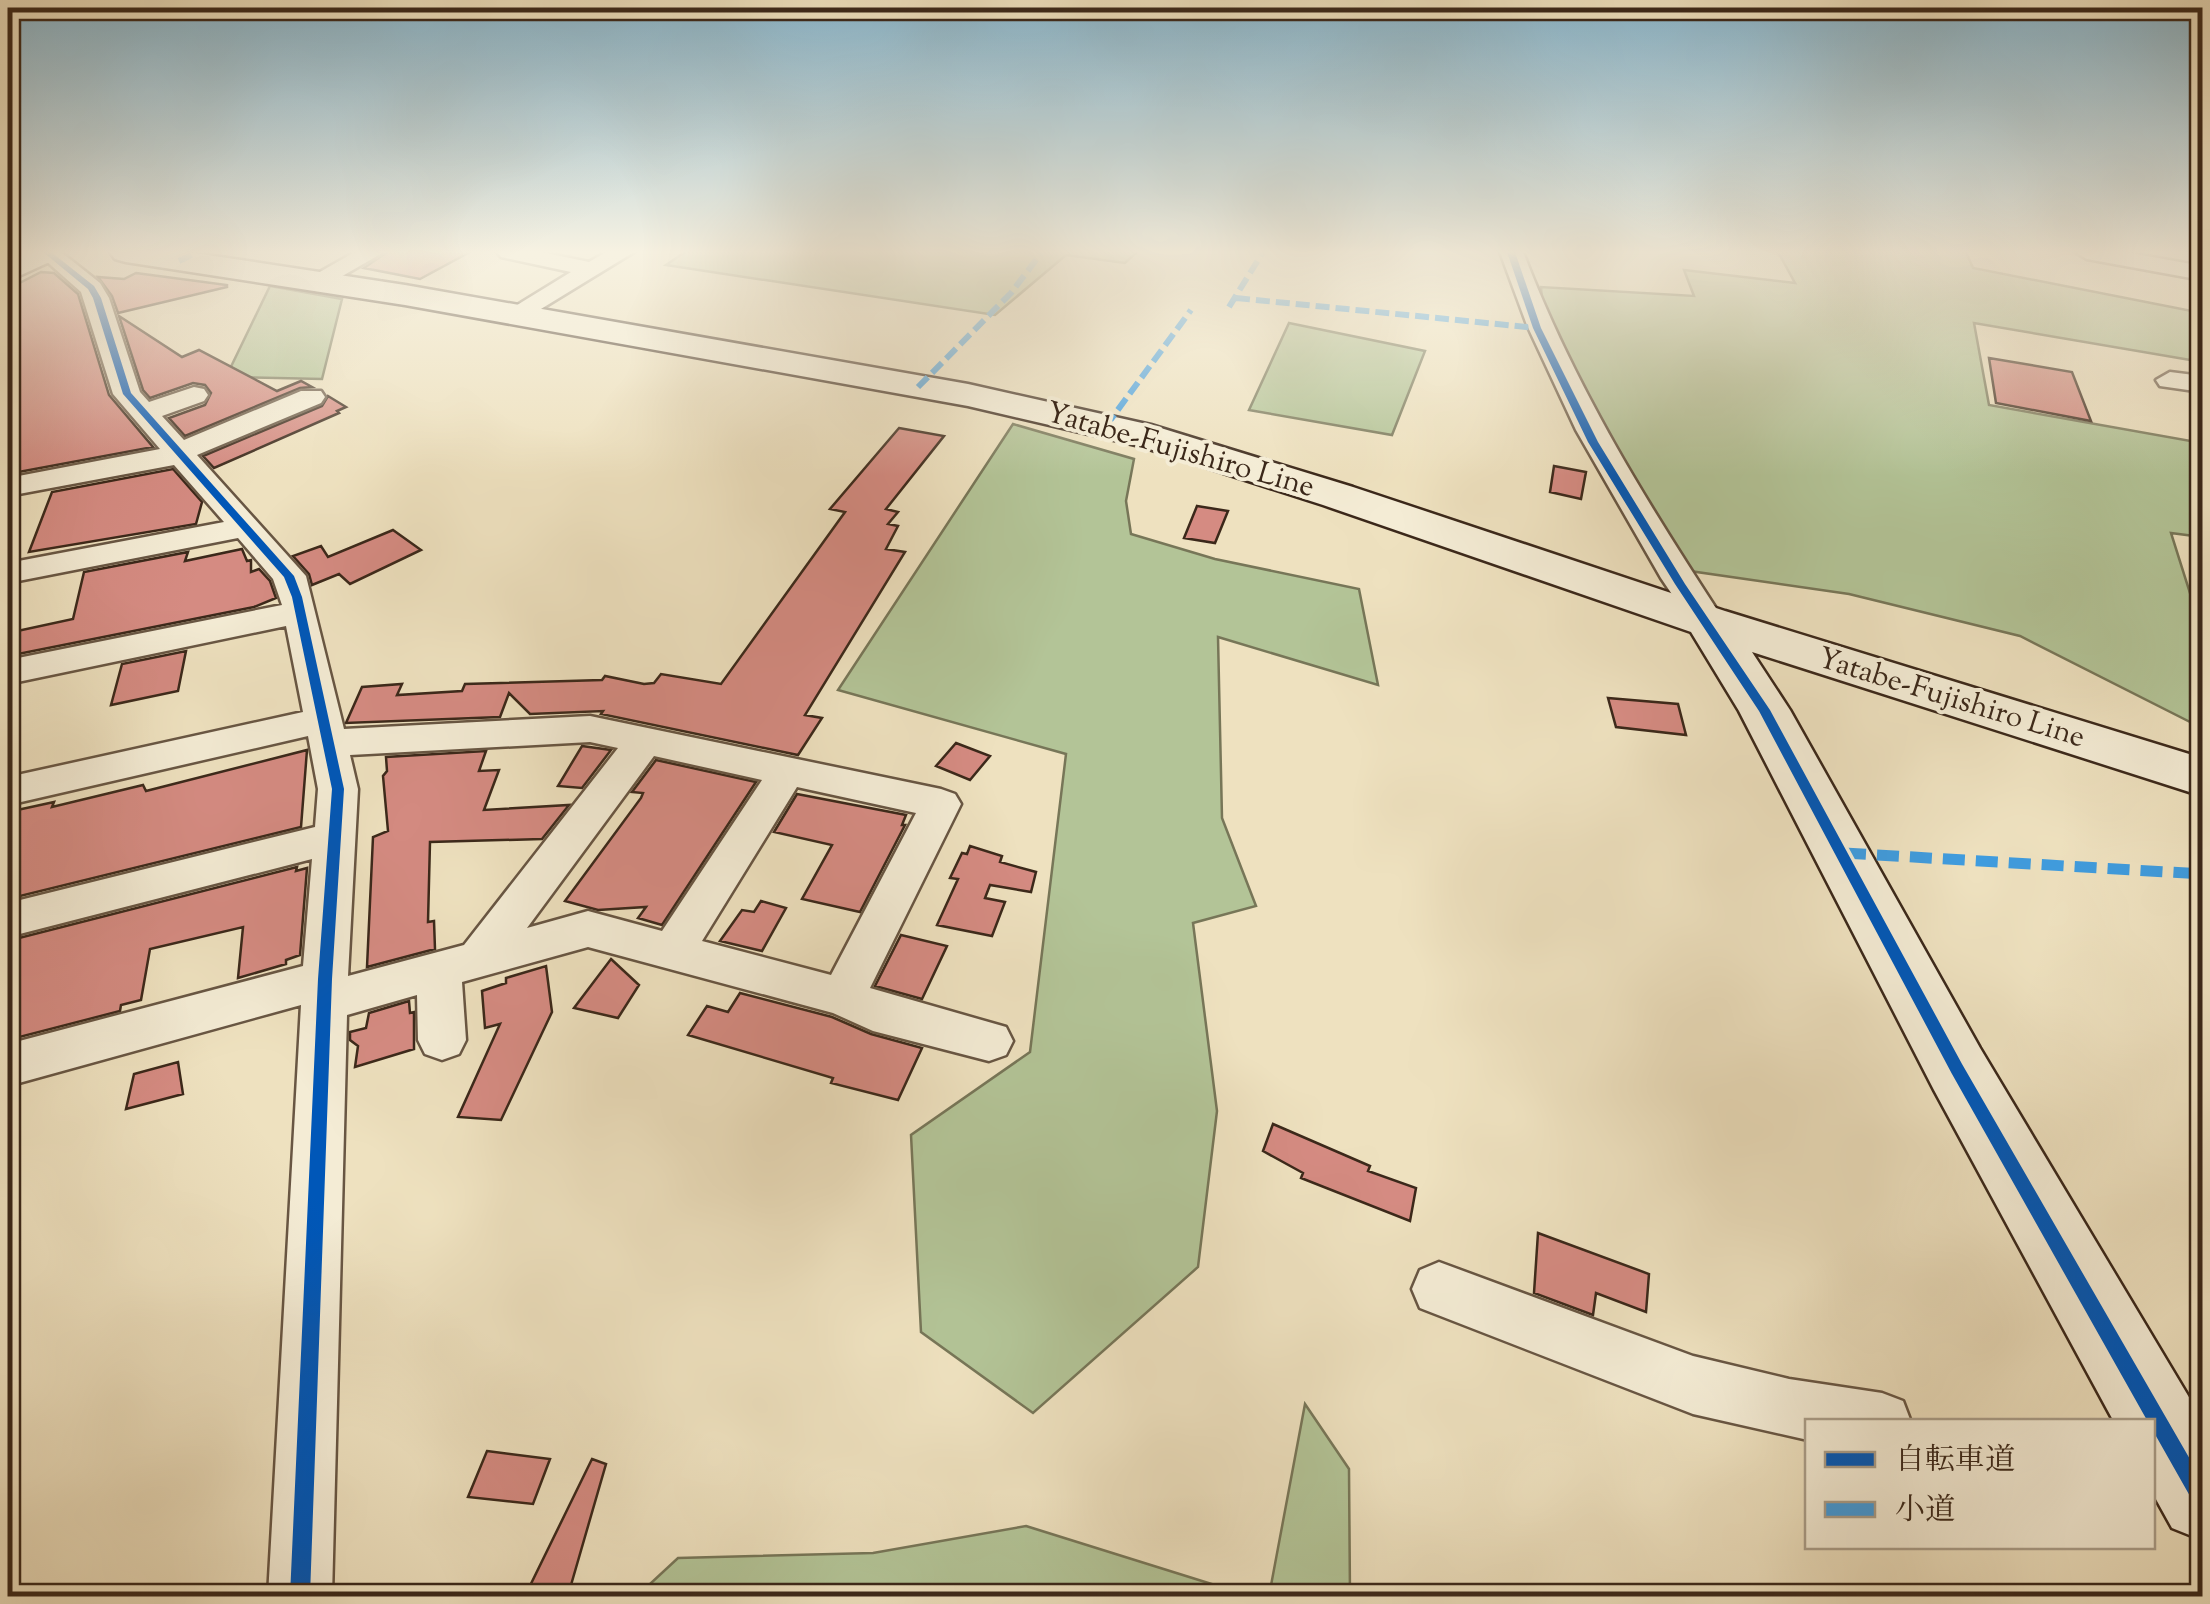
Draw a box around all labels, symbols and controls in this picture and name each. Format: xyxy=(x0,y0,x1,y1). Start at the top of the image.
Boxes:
street label: Yatabe-Fujishiro Line xyxy=(1041,392,1319,510)
street label: Yatabe-Fujishiro Line xyxy=(1812,638,2090,760)
legend xyxy=(1805,1419,2155,1549)
text: 自転車道 xyxy=(1895,1440,2015,1483)
text: 小道 xyxy=(1895,1490,1955,1533)

